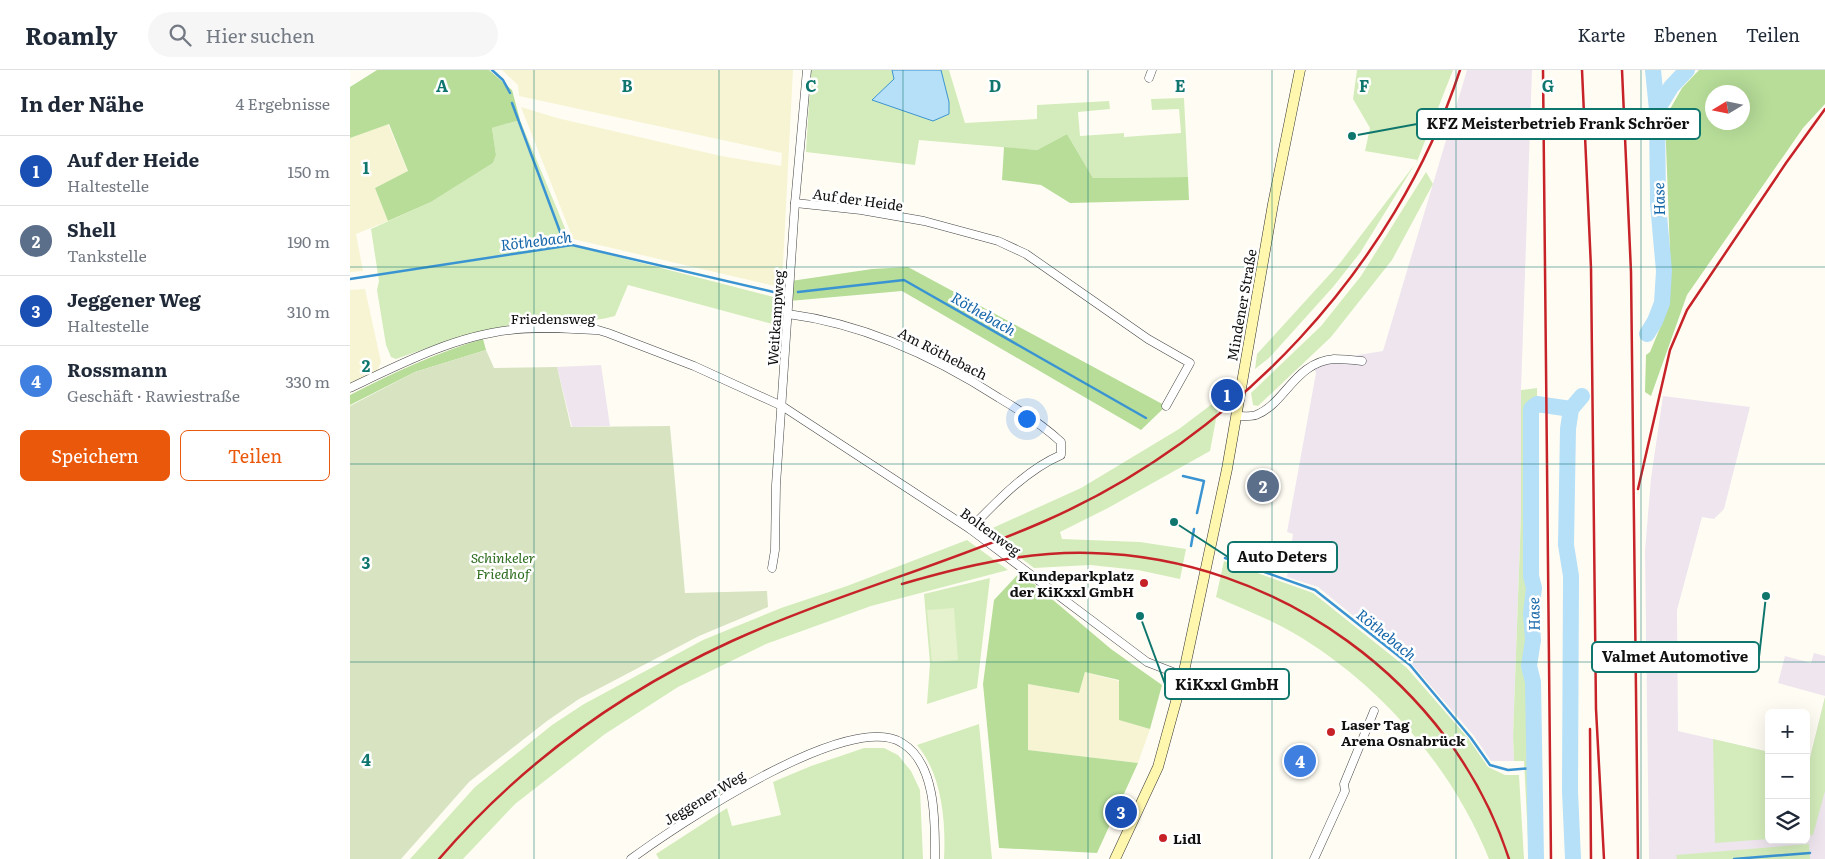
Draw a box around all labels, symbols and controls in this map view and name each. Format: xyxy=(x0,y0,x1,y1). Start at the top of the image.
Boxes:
search box xyxy=(148,12,498,57)
text: Roamly xyxy=(25,17,118,52)
icon: search xyxy=(166,21,194,49)
text: Hier suchen xyxy=(206,21,315,49)
text: Karte xyxy=(1578,21,1625,48)
text: Ebenen xyxy=(1653,21,1718,48)
text: Teilen xyxy=(1746,21,1800,48)
text: A xyxy=(436,73,448,97)
text: B xyxy=(621,73,633,97)
text: C xyxy=(805,73,817,97)
text: D xyxy=(989,73,1001,97)
text: E xyxy=(1175,73,1186,97)
text: F xyxy=(1359,73,1369,97)
text: G xyxy=(1542,73,1554,97)
north arrow xyxy=(1705,85,1750,130)
text: In der Nähe xyxy=(20,87,144,118)
text: 4 Ergebnisse xyxy=(236,91,330,115)
callout: KFZ Meisterbetrieb Frank Schröer xyxy=(1417,109,1700,139)
text: KFZ Meisterbetrieb Frank Schröer xyxy=(1427,111,1689,134)
text: Auf der Heide xyxy=(67,145,199,173)
text: 1 xyxy=(363,155,370,179)
text: 1 xyxy=(33,159,39,183)
text: 150 m xyxy=(287,159,330,183)
text: Haltestelle xyxy=(67,173,149,197)
water label: Hase xyxy=(1646,182,1670,216)
street label: Auf der Heide xyxy=(812,183,904,215)
text: Shell xyxy=(67,215,116,243)
water label: Röthebach xyxy=(499,224,573,256)
text: 2 xyxy=(32,229,40,253)
text: 190 m xyxy=(287,229,330,253)
text: Tankstelle xyxy=(67,243,147,267)
street label: Mindener Straße xyxy=(1221,247,1261,363)
street label: Weitkampweg xyxy=(762,269,788,367)
text: Jeggener Weg xyxy=(67,285,201,313)
water label: Röthebach xyxy=(947,285,1021,341)
text: 3 xyxy=(32,299,40,323)
text: 310 m xyxy=(287,299,330,323)
street label: Friedensweg xyxy=(511,308,596,328)
text: Haltestelle xyxy=(67,313,149,337)
street label: Am Röthebach xyxy=(895,322,991,384)
text: 2 xyxy=(362,353,371,377)
text: Rossmann xyxy=(67,355,167,383)
text: 4 xyxy=(31,369,41,393)
text: 330 m xyxy=(285,369,330,393)
pin: 1 xyxy=(1211,376,1243,414)
text: Geschäft · Rawiestraße xyxy=(67,383,240,407)
your location xyxy=(1014,406,1040,432)
button: Speichern xyxy=(20,430,170,481)
button: Teilen xyxy=(180,430,330,481)
pin: 2 xyxy=(1247,467,1279,505)
street label: Boltenweg xyxy=(957,502,1025,560)
callout: Auto Deters xyxy=(1228,542,1337,572)
text: Auto Deters xyxy=(1237,544,1327,567)
park label: Schinkeler Friedhof xyxy=(471,547,536,583)
text: 3 xyxy=(362,550,371,574)
place label: Kundeparkplatz der KiKxxl GmbH xyxy=(1010,565,1135,601)
marker: Kundeparkplatz der KiKxxl GmbH xyxy=(1138,577,1150,589)
water label: Hase xyxy=(1521,597,1545,631)
water label: Röthebach xyxy=(1352,603,1422,666)
callout: Valmet Automotive xyxy=(1592,642,1759,672)
text: Valmet Automotive xyxy=(1602,644,1749,667)
callout: KiKxxl GmbH xyxy=(1165,669,1289,699)
text: KiKxxl GmbH xyxy=(1175,672,1279,695)
map controls xyxy=(1765,709,1810,844)
button: + xyxy=(1765,709,1810,754)
place label: Laser Tag Arena Osnabrück xyxy=(1341,714,1466,750)
marker: Laser Tag Arena Osnabrück xyxy=(1325,726,1337,738)
pin: 4 xyxy=(1284,742,1316,780)
text: 4 xyxy=(361,747,371,771)
button: − xyxy=(1765,754,1810,799)
street label: Jeggener Weg xyxy=(660,765,749,829)
pin: 3 xyxy=(1105,793,1137,831)
button: layers xyxy=(1765,799,1810,844)
place label: Lidl xyxy=(1173,828,1201,848)
marker: Lidl xyxy=(1157,832,1169,844)

